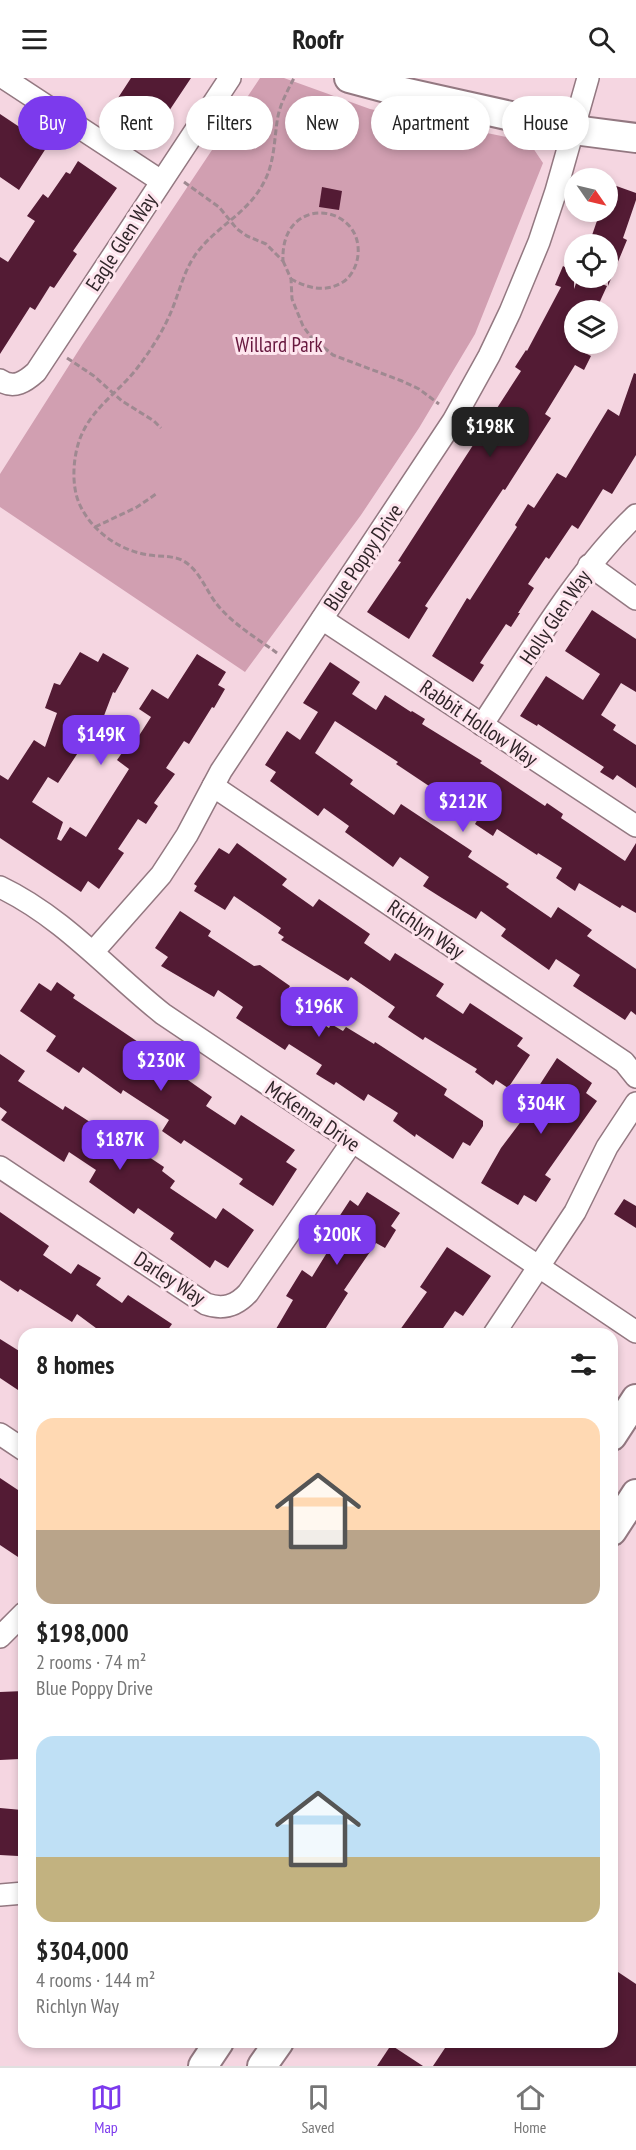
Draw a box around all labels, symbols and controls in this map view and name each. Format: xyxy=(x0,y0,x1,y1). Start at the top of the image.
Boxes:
text: Roofr xyxy=(292,22,344,56)
icon: menu xyxy=(18,23,51,56)
icon: search xyxy=(585,23,618,56)
chip: Buy xyxy=(18,96,87,150)
chip: Rent xyxy=(99,96,174,150)
chip: Filters xyxy=(186,96,273,150)
chip: New xyxy=(285,96,359,150)
chip: Apartment xyxy=(371,96,490,150)
chip: House xyxy=(502,96,589,150)
north arrow xyxy=(564,168,618,222)
map controls xyxy=(564,168,618,354)
street label: Eagle Glen Way xyxy=(79,188,163,296)
button: locate xyxy=(564,234,618,288)
button: layers xyxy=(564,300,618,354)
park label: Willard Park xyxy=(235,331,323,358)
pin: $198K xyxy=(448,407,532,458)
text: $198K xyxy=(466,413,514,439)
street label: Blue Poppy Drive xyxy=(317,498,409,616)
street label: Holly Glen Way xyxy=(513,564,597,670)
street label: Rabbit Hollow Way xyxy=(415,674,543,772)
pin: $149K xyxy=(59,715,143,766)
text: $149K xyxy=(77,721,125,747)
pin: $212K xyxy=(421,782,505,833)
text: $212K xyxy=(439,788,487,814)
street label: Richlyn Way xyxy=(382,893,470,965)
pin: $196K xyxy=(277,987,361,1038)
text: $196K xyxy=(295,993,343,1019)
pin: $230K xyxy=(119,1041,203,1092)
text: $230K xyxy=(137,1047,185,1073)
street label: McKenna Drive xyxy=(260,1074,366,1158)
pin: $304K xyxy=(499,1084,583,1135)
text: $304K xyxy=(517,1090,565,1116)
pin: $187K xyxy=(78,1120,162,1171)
text: $187K xyxy=(96,1126,144,1152)
pin: $200K xyxy=(295,1215,379,1266)
text: $200K xyxy=(313,1221,361,1247)
street label: Darley Way xyxy=(129,1245,211,1311)
text: 8 homes xyxy=(36,1348,114,1381)
icon: filters xyxy=(567,1348,600,1381)
icon: home xyxy=(264,1457,372,1565)
text: $198,000 xyxy=(36,1616,129,1649)
text: 2 rooms · 74 m² xyxy=(36,1649,146,1675)
text: Blue Poppy Drive xyxy=(36,1675,153,1701)
icon: home xyxy=(264,1775,372,1883)
text: $304,000 xyxy=(36,1934,129,1967)
text: 4 rooms · 144 m² xyxy=(36,1967,155,1993)
text: Richlyn Way xyxy=(36,1993,119,2019)
tab: Map xyxy=(90,2081,123,2137)
tab: Saved xyxy=(302,2081,335,2137)
tab: Home xyxy=(514,2081,547,2137)

